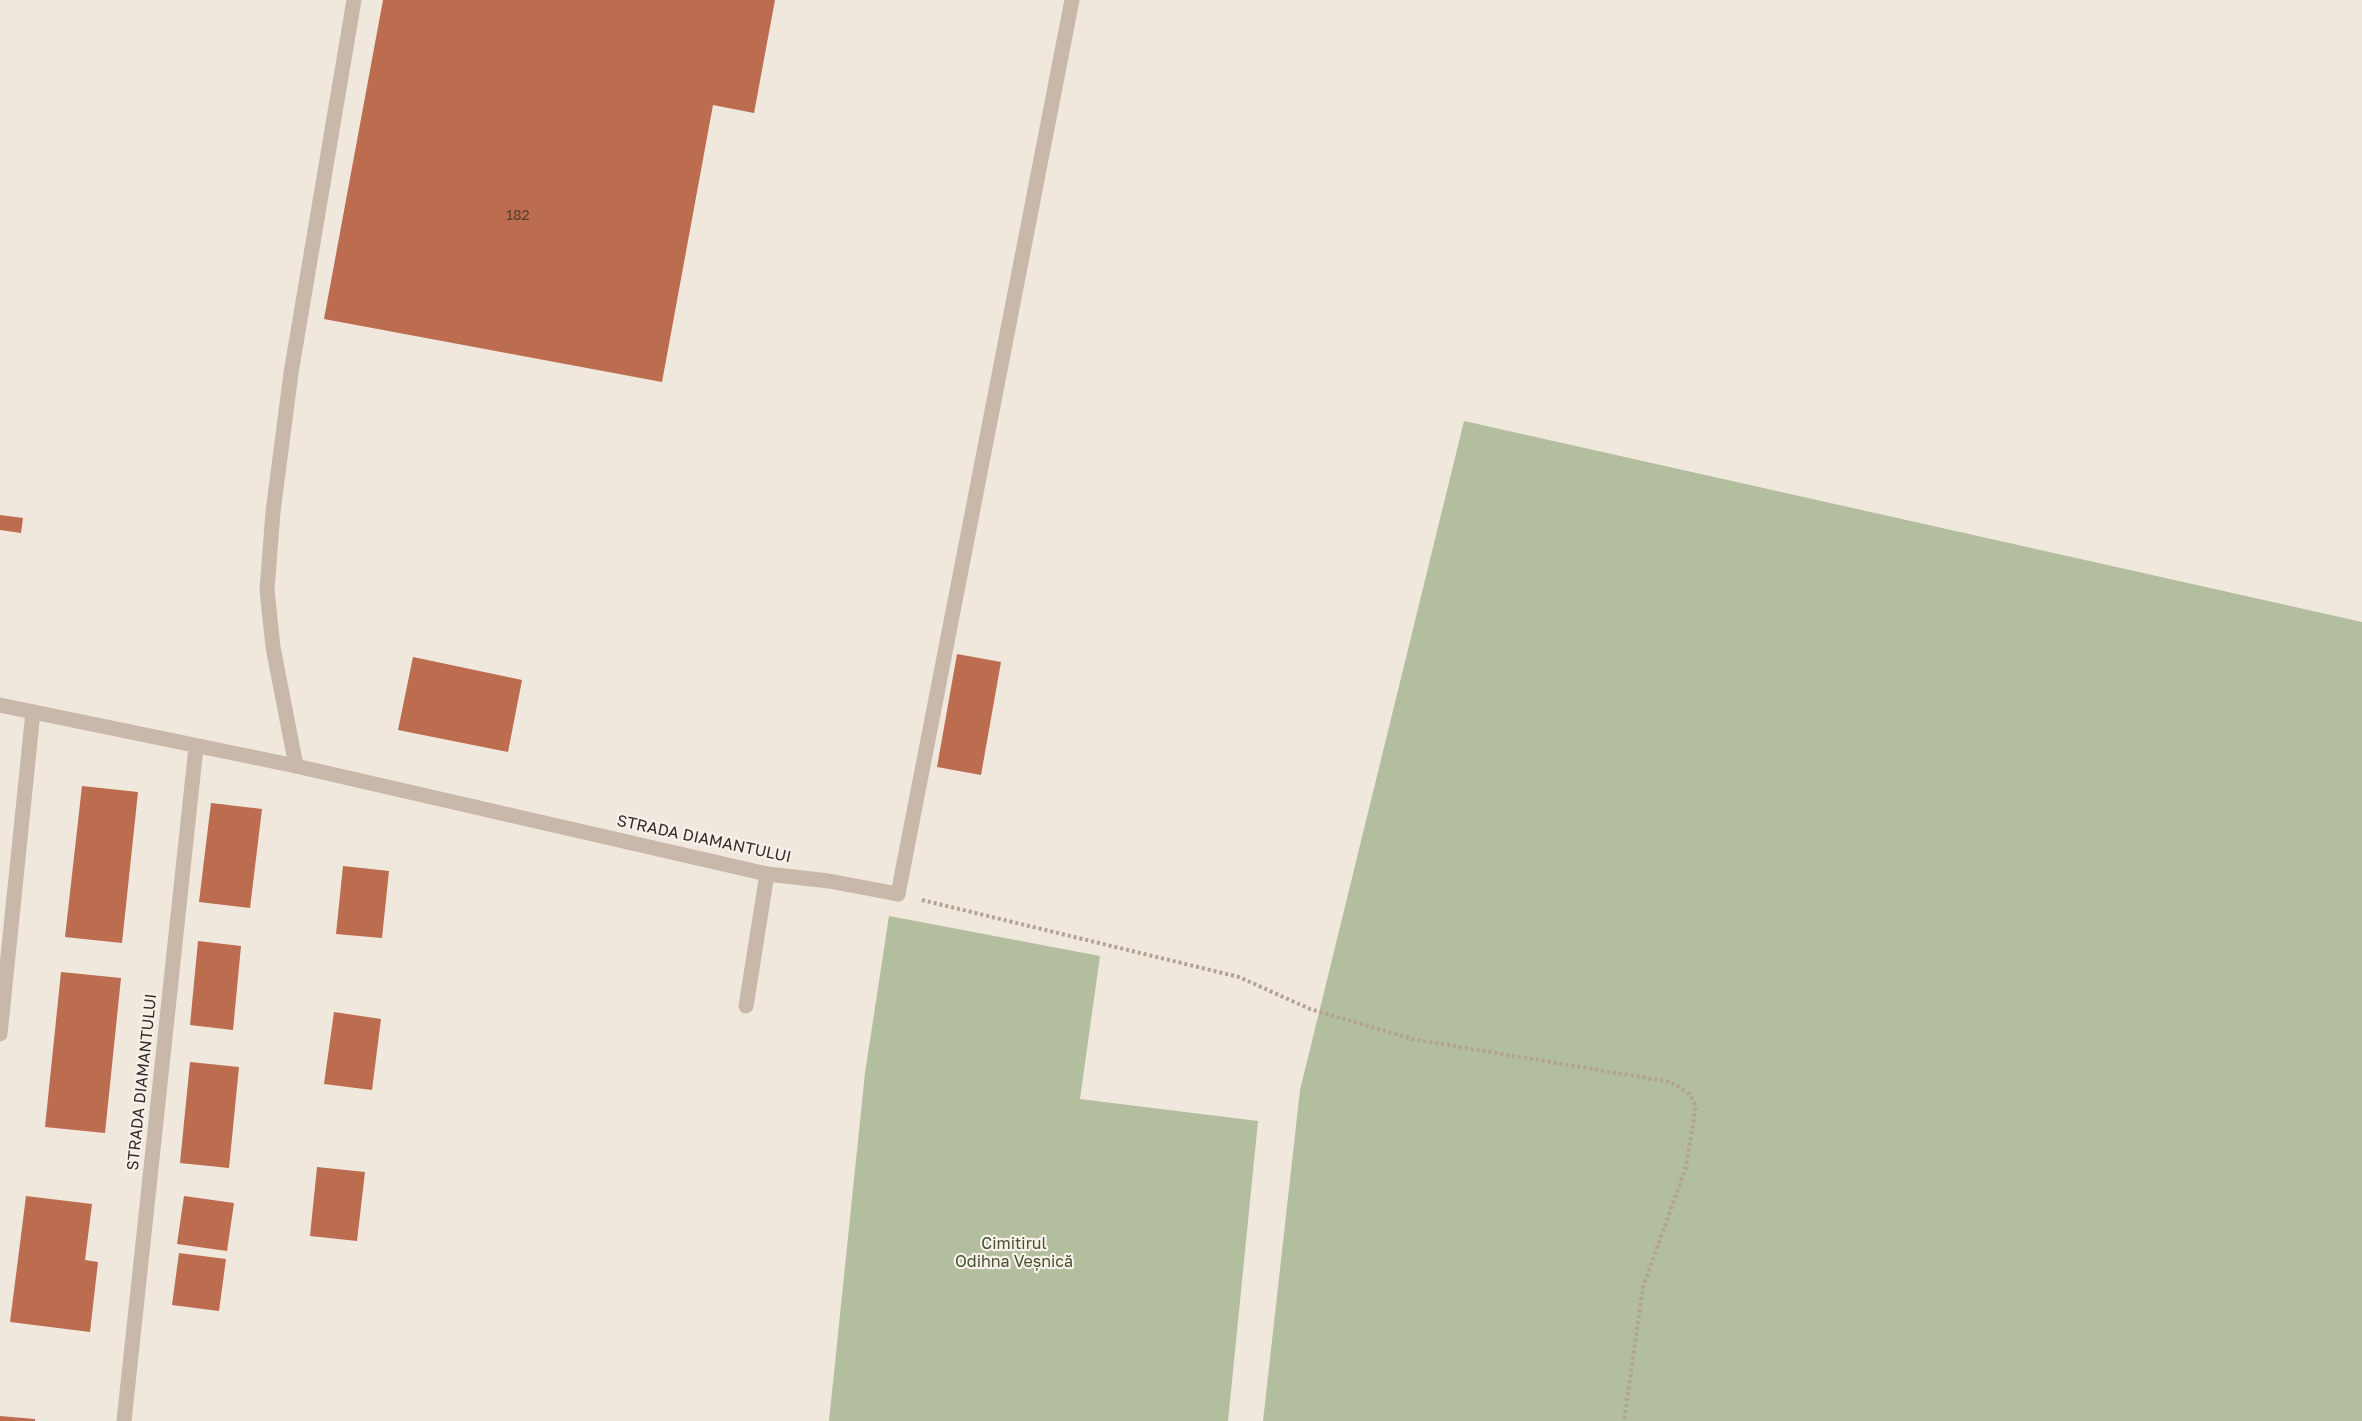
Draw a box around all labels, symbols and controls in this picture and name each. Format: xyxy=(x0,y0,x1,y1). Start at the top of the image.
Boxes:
house number: 182 xyxy=(506,208,530,224)
street label: STRADA DIAMANTULUI xyxy=(615,811,793,867)
street label: STRADA DIAMANTULUI xyxy=(123,993,161,1171)
park label: Cimitirul Odihna Veșnică xyxy=(955,1234,1073,1272)

